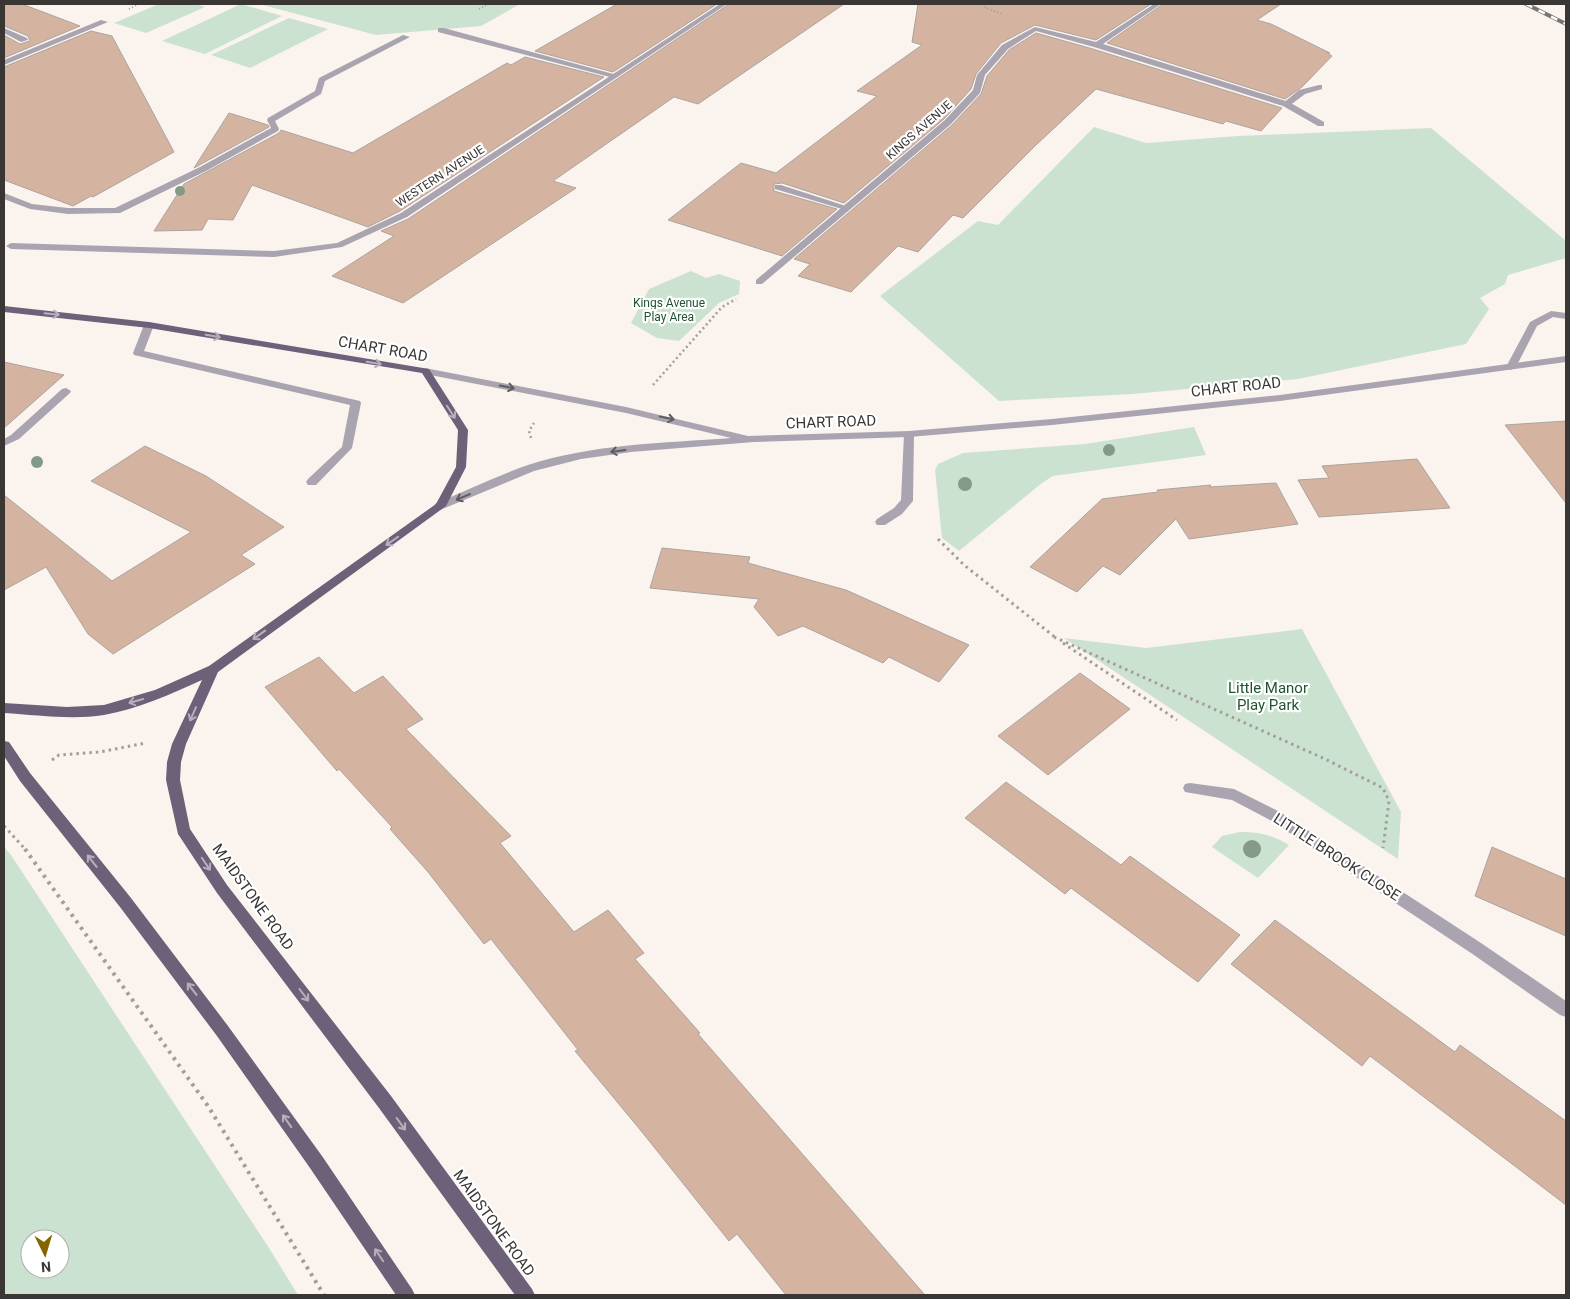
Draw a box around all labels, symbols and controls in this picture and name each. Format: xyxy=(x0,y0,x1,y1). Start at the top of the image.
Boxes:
street label: KINGS AVENUE xyxy=(883,98,955,162)
street label: WESTERN AVENUE xyxy=(393,142,487,210)
park label: Kings Avenue Play Area xyxy=(633,296,705,324)
one-way arrow xyxy=(44,310,60,319)
one-way arrow xyxy=(205,331,221,341)
street label: CHART ROAD xyxy=(337,332,429,366)
one-way arrow xyxy=(365,358,381,368)
street label: CHART ROAD xyxy=(1190,373,1282,401)
one-way arrow xyxy=(499,383,515,392)
one-way arrow xyxy=(447,405,457,419)
street label: CHART ROAD xyxy=(785,411,877,433)
one-way arrow xyxy=(658,414,674,423)
one-way arrow xyxy=(610,446,626,456)
one-way arrow xyxy=(456,492,471,502)
one-way arrow xyxy=(385,536,399,546)
one-way arrow xyxy=(252,630,266,640)
park label: Little Manor Play Park xyxy=(1228,679,1308,714)
one-way arrow xyxy=(128,697,144,706)
one-way arrow xyxy=(187,706,197,721)
street label: LITTLE BROOK CLOSE xyxy=(1270,809,1404,905)
street label: MAIDSTONE ROAD xyxy=(208,840,298,954)
one-way arrow xyxy=(87,854,97,868)
one-way arrow xyxy=(201,857,211,871)
one-way arrow xyxy=(187,983,198,996)
one-way arrow xyxy=(298,988,309,1001)
one-way arrow xyxy=(282,1114,292,1128)
one-way arrow xyxy=(396,1117,406,1131)
street label: MAIDSTONE ROAD xyxy=(449,1166,539,1280)
north arrow xyxy=(20,1229,70,1279)
one-way arrow xyxy=(374,1248,384,1262)
text: N xyxy=(41,1259,52,1275)

